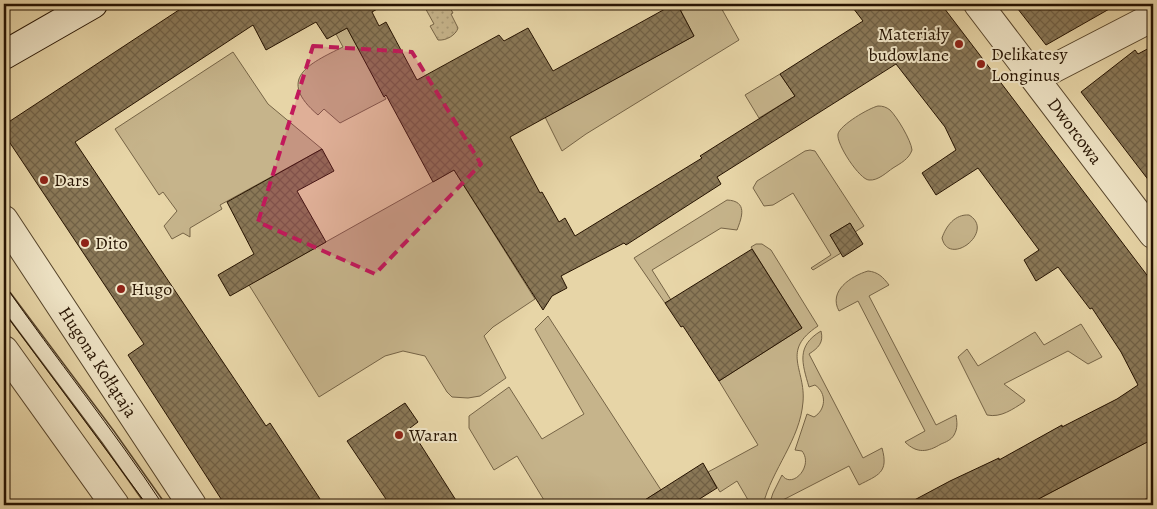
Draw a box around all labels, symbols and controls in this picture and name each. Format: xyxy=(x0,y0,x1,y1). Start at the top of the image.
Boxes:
place label: Materiały budowlane xyxy=(868,22,950,67)
marker: Materiały budowlane xyxy=(953,38,965,50)
place label: Delikatesy Longinus xyxy=(991,42,1068,87)
marker: Delikatesy Longinus xyxy=(975,58,987,70)
street label: Dworcowa xyxy=(1042,93,1108,170)
place label: Dars xyxy=(54,168,89,192)
marker: Dars xyxy=(38,174,50,186)
place label: Dito xyxy=(95,231,128,255)
marker: Dito xyxy=(79,237,91,249)
place label: Hugo xyxy=(131,277,172,301)
marker: Hugo xyxy=(115,283,127,295)
street label: Hugona Kołłątaja xyxy=(53,302,143,423)
place label: Waran xyxy=(408,423,458,447)
marker: Waran xyxy=(393,429,405,441)

